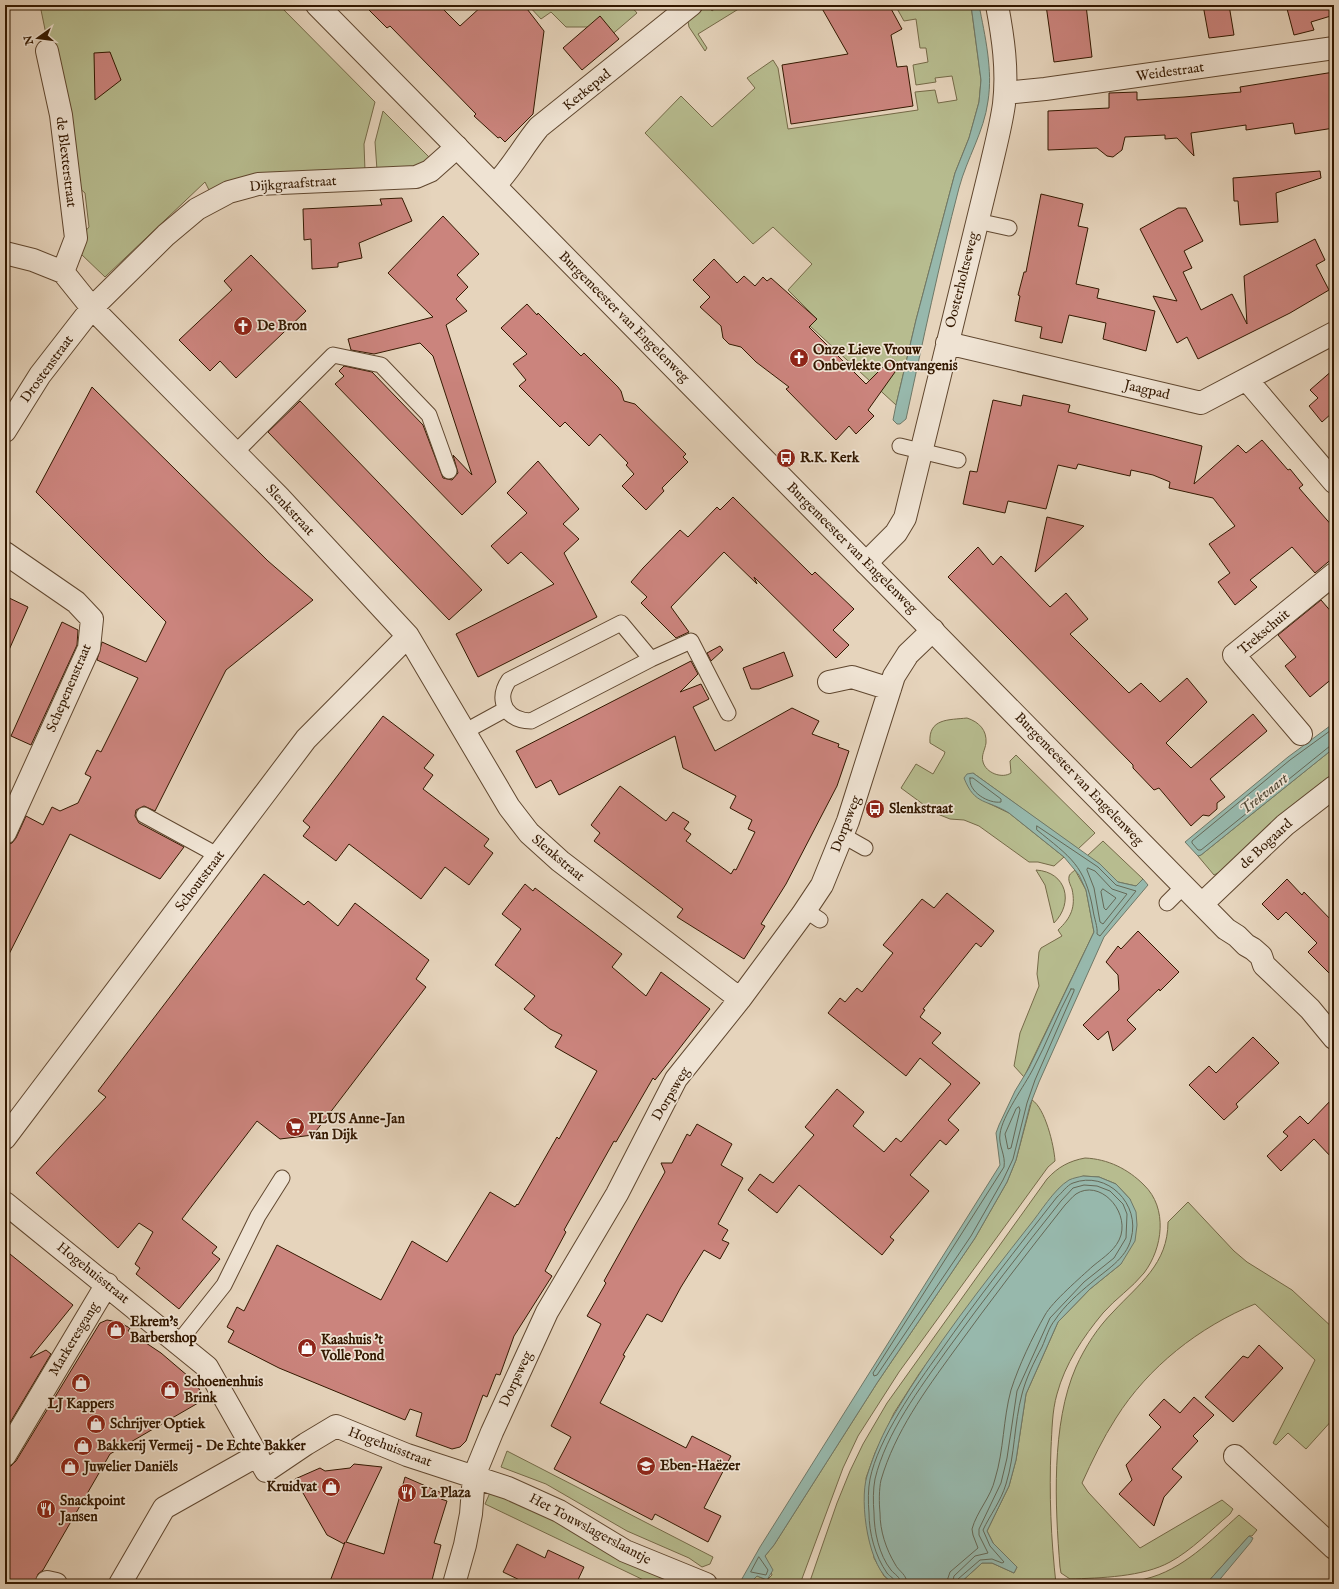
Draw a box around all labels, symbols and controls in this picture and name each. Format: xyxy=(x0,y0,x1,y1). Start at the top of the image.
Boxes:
north arrow xyxy=(18,18,58,58)
text: N xyxy=(21,33,37,47)
street label: Weidestraat xyxy=(1135,58,1205,86)
street label: Kerkepad xyxy=(559,65,615,115)
street label: de Blexterstraat xyxy=(51,116,81,209)
street label: Dijkgraafstraat xyxy=(249,172,337,196)
street label: Oosterholtseweg xyxy=(941,230,983,330)
street label: Burgemeester van Engelenweg xyxy=(555,248,694,387)
church icon: De Bron xyxy=(232,315,254,337)
place label: De Bron xyxy=(257,317,308,335)
street label: Drostenstraat xyxy=(16,331,78,406)
place label: Onze Lieve Vrouw Onbevlekte Ontvangenis xyxy=(813,341,958,375)
church icon: Onze Lieve Vrouw Onbevlekte Ontvangenis xyxy=(788,347,810,369)
street label: Jaagpad xyxy=(1121,376,1172,404)
bus stop icon: R.K. Kerk xyxy=(775,447,797,469)
place label: R.K. Kerk xyxy=(800,449,860,467)
street label: Burgemeester van Engelenweg xyxy=(783,479,922,618)
street label: Slenkstraat xyxy=(262,480,319,540)
street label: Trekschuit xyxy=(1234,605,1294,659)
street label: Schepenenstraat xyxy=(42,641,96,735)
street label: Burgemeester van Engelenweg xyxy=(1011,709,1148,850)
water label: Trekvaart xyxy=(1236,768,1293,819)
street label: Dorpsweg xyxy=(827,793,865,855)
bus stop icon: Slenkstraat xyxy=(864,798,886,820)
place label: Slenkstraat xyxy=(889,800,953,818)
street label: de Bogaard xyxy=(1236,815,1297,873)
street label: Slenkstraat xyxy=(528,831,588,886)
street label: Schoutstraat xyxy=(171,847,229,915)
street label: Dorpsweg xyxy=(648,1063,694,1124)
place label: PLUS Anne-Jan van Dijk xyxy=(308,1110,405,1144)
supermarket icon: PLUS Anne-Jan van Dijk xyxy=(284,1116,306,1138)
street label: Hogehuisstraat xyxy=(53,1238,133,1308)
street label: Markeresgang xyxy=(45,1298,103,1379)
place label: Ekrem's Barbershop xyxy=(130,1313,197,1347)
shop icon: Ekrem's Barbershop xyxy=(105,1319,127,1341)
place label: Kaashuis 't Volle Pond xyxy=(320,1331,385,1365)
shop icon: Kaashuis 't Volle Pond xyxy=(296,1337,318,1359)
street label: Dorpsweg xyxy=(495,1348,537,1410)
shop icon: LJ Kappers xyxy=(70,1372,92,1394)
place label: Schoenenhuis Brink xyxy=(184,1373,263,1407)
shop icon: Schoenenhuis Brink xyxy=(159,1379,181,1401)
place label: LJ Kappers xyxy=(48,1395,114,1413)
shop icon: Schrijver Optiek xyxy=(85,1413,107,1435)
place label: Schrijver Optiek xyxy=(110,1415,206,1433)
street label: Hogehuisstraat xyxy=(345,1423,435,1471)
shop icon: Bakkerij Vermeij - De Echte Bakker xyxy=(72,1435,94,1457)
place label: Bakkerij Vermeij - De Echte Bakker xyxy=(97,1437,306,1455)
school or university icon: Eben-Haëzer xyxy=(635,1455,657,1477)
shop icon: Juwelier Daniëls xyxy=(59,1456,81,1478)
place label: Eben-Haëzer xyxy=(660,1457,741,1475)
place label: Juwelier Daniëls xyxy=(82,1458,178,1476)
shop icon: Kruidvat xyxy=(320,1476,342,1498)
place label: Kruidvat xyxy=(266,1478,317,1496)
restaurant icon: La Plaza xyxy=(396,1482,418,1504)
place label: La Plaza xyxy=(421,1484,472,1502)
street label: Het Touwslagerslaantje xyxy=(526,1489,655,1569)
place label: Snackpoint Jansen xyxy=(58,1492,125,1526)
restaurant icon: Snackpoint Jansen xyxy=(35,1498,57,1520)

